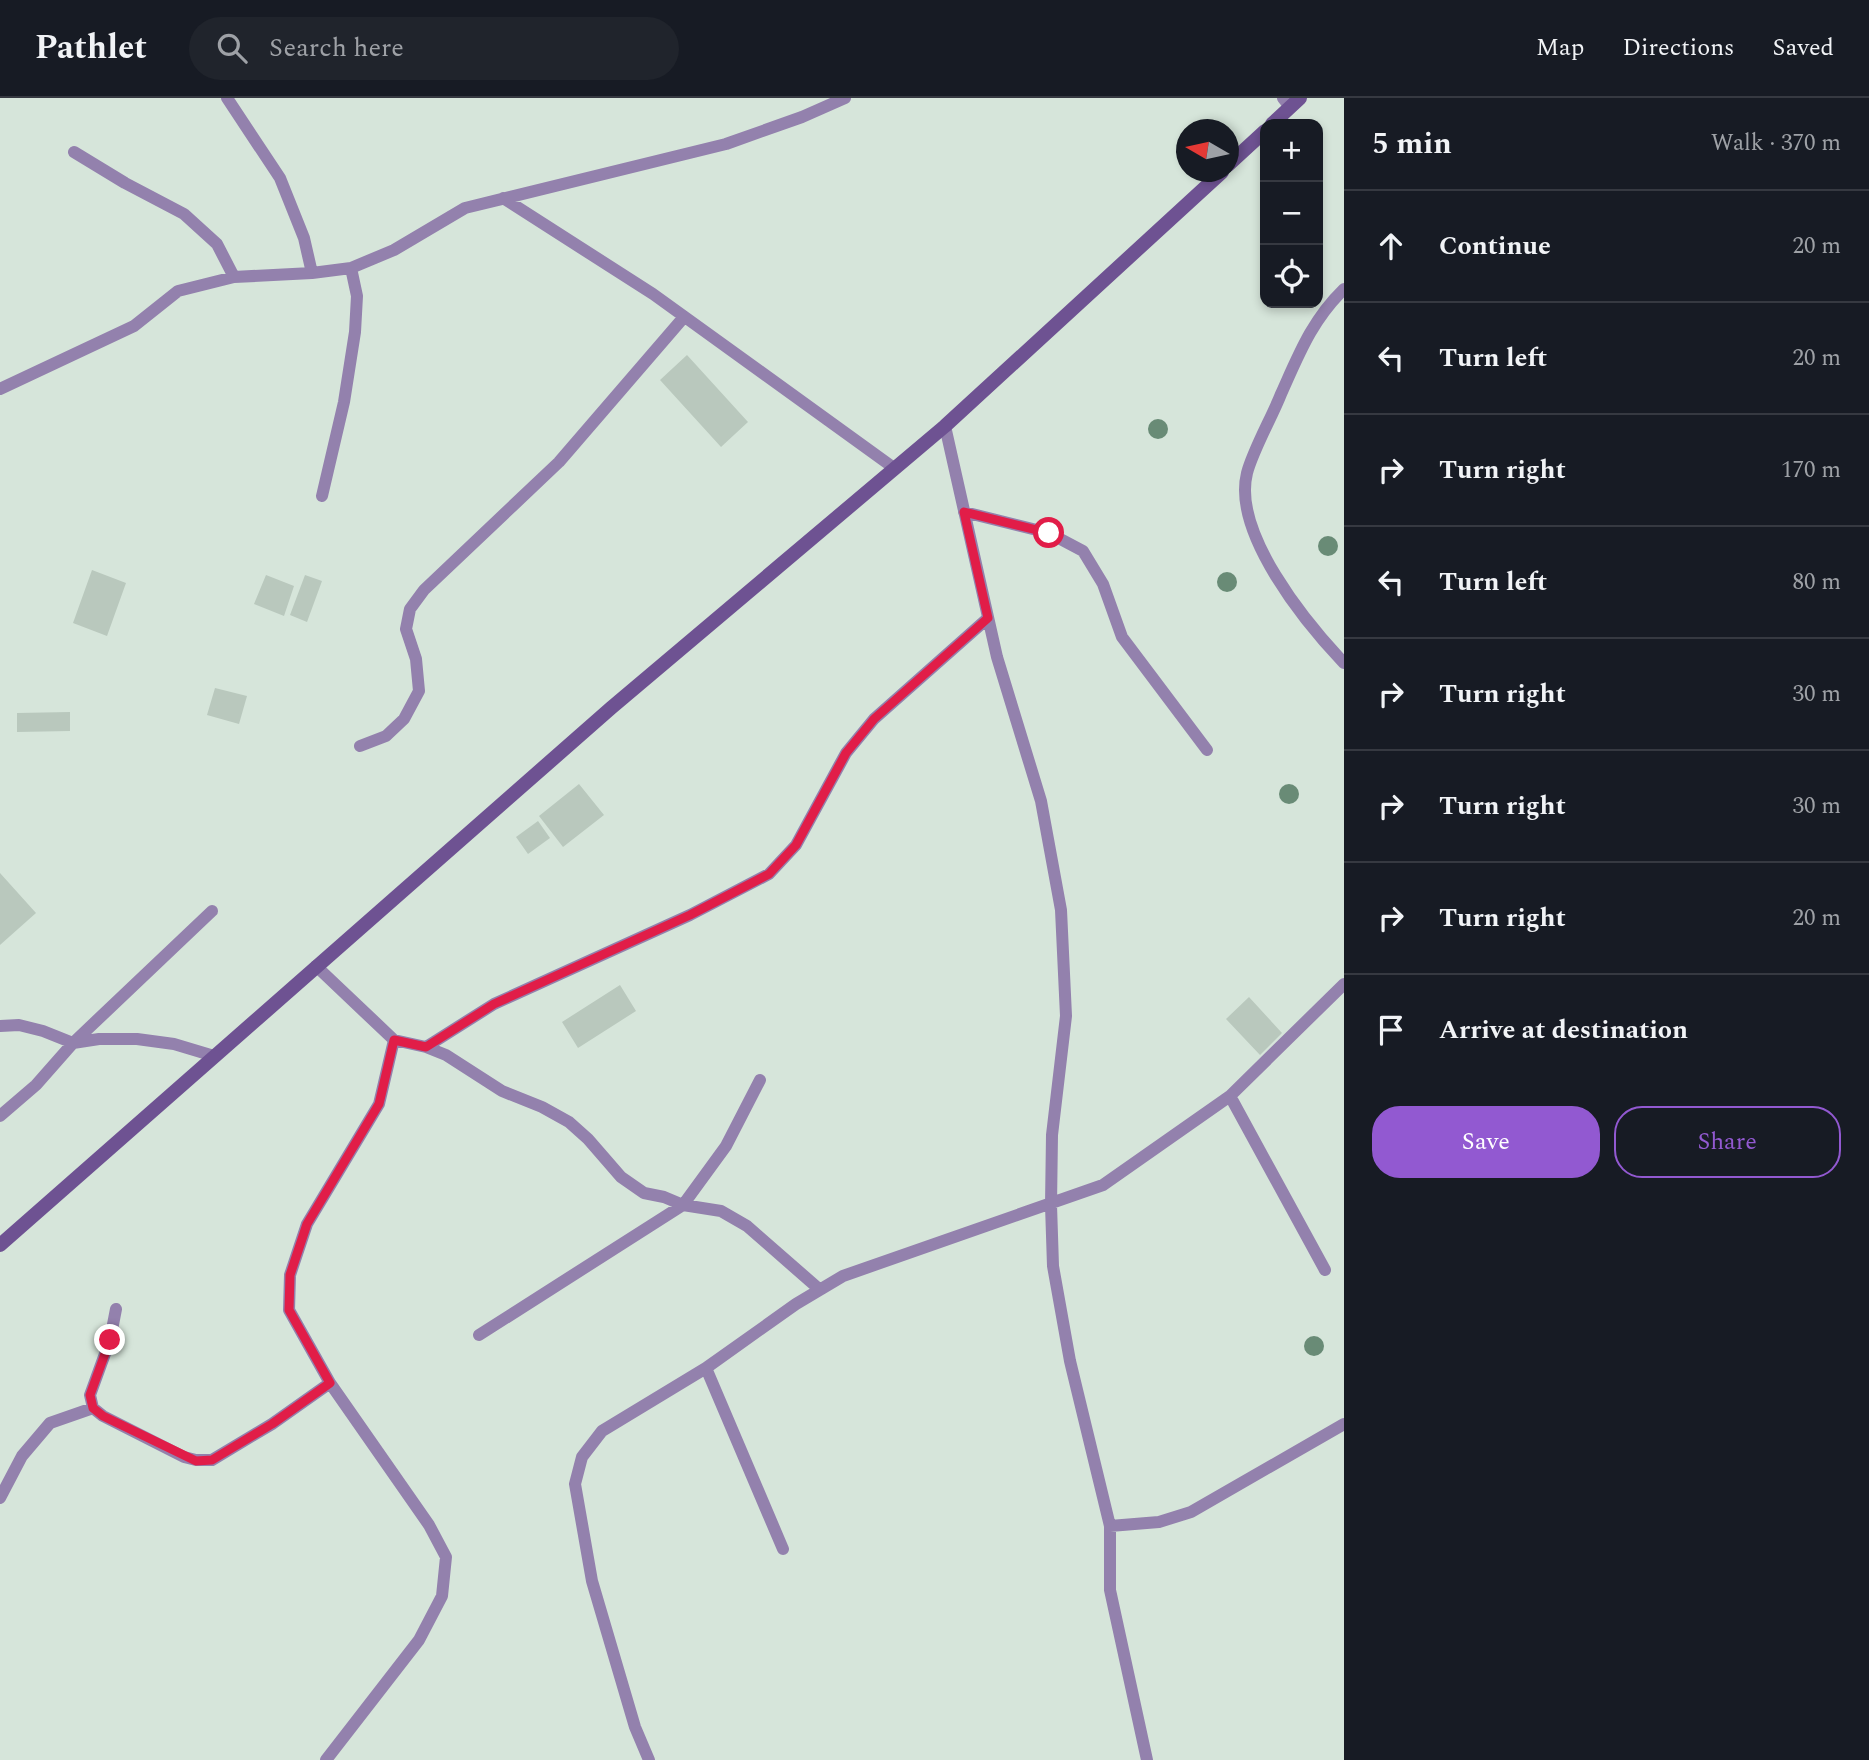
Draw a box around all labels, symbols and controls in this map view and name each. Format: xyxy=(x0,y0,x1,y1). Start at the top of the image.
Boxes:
search box xyxy=(189,17,679,80)
text: Pathlet xyxy=(35,23,147,73)
text: Search here xyxy=(269,28,404,68)
icon: search xyxy=(213,29,251,67)
text: Map xyxy=(1536,30,1584,66)
text: Directions xyxy=(1622,30,1734,66)
text: Saved xyxy=(1772,30,1834,66)
north arrow xyxy=(1176,119,1239,182)
map controls xyxy=(1260,119,1323,308)
button: + xyxy=(1260,119,1323,182)
text: 5 min xyxy=(1372,121,1452,167)
text: Walk · 370 m xyxy=(1711,126,1841,161)
button: − xyxy=(1260,182,1323,245)
text: Continue xyxy=(1439,226,1551,266)
icon: ahead xyxy=(1372,227,1410,265)
text: 20 m xyxy=(1792,229,1841,264)
button: locate xyxy=(1260,245,1323,308)
text: Turn left xyxy=(1439,338,1547,378)
icon: left xyxy=(1372,339,1410,377)
text: 20 m xyxy=(1792,341,1841,376)
text: Turn right xyxy=(1439,450,1566,490)
icon: right xyxy=(1372,451,1410,489)
text: 170 m xyxy=(1781,453,1841,488)
route start xyxy=(1033,517,1064,548)
text: Turn left xyxy=(1439,562,1547,602)
icon: left xyxy=(1372,563,1410,601)
text: 80 m xyxy=(1792,565,1841,600)
text: Turn right xyxy=(1439,674,1566,714)
icon: right xyxy=(1372,675,1410,713)
text: 30 m xyxy=(1792,677,1841,712)
text: Turn right xyxy=(1439,786,1566,826)
icon: right xyxy=(1372,787,1410,825)
text: 30 m xyxy=(1792,789,1841,824)
text: Turn right xyxy=(1439,898,1566,938)
icon: right xyxy=(1372,899,1410,937)
text: 20 m xyxy=(1792,901,1841,936)
text: Arrive at destination xyxy=(1439,1010,1688,1050)
icon: arrive xyxy=(1372,1011,1410,1049)
button: Save xyxy=(1372,1106,1600,1178)
button: Share xyxy=(1614,1106,1841,1178)
route end xyxy=(94,1324,125,1355)

